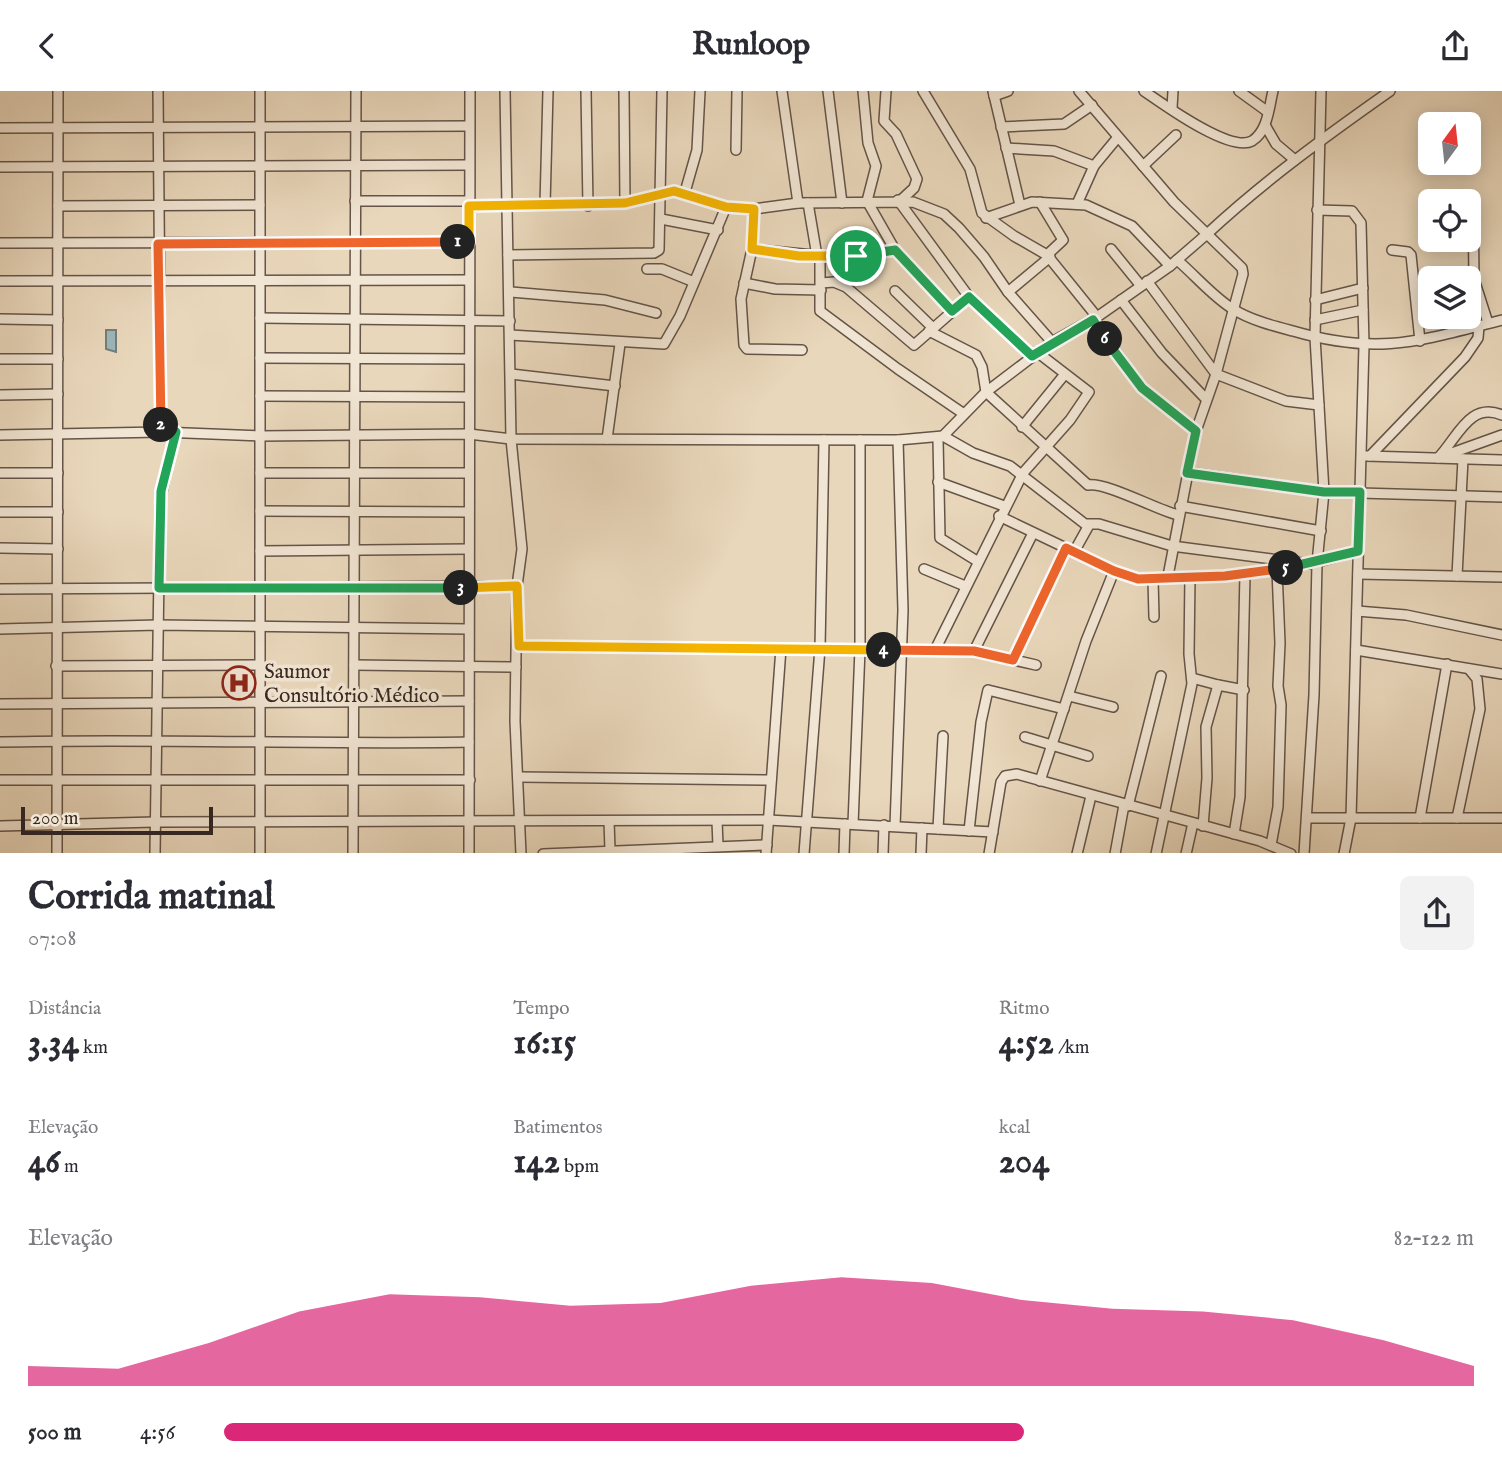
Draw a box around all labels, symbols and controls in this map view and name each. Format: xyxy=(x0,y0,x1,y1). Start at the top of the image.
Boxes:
text: Runloop xyxy=(692,25,810,66)
icon: back xyxy=(28,27,66,65)
icon: share xyxy=(1436,27,1474,65)
north arrow xyxy=(1418,112,1480,175)
map controls xyxy=(1418,112,1481,329)
button: locate xyxy=(1418,189,1481,252)
pin: 1 xyxy=(440,225,476,259)
pin xyxy=(826,226,886,286)
text: 1 xyxy=(454,229,461,253)
icon: arrive xyxy=(837,237,875,275)
button: layers xyxy=(1418,266,1481,329)
pin: 6 xyxy=(1088,321,1122,357)
text: 6 xyxy=(1100,326,1109,350)
pin: 2 xyxy=(144,407,178,443)
text: 2 xyxy=(156,412,165,436)
pin: 5 xyxy=(1268,551,1304,585)
text: 5 xyxy=(1282,555,1289,579)
pin: 3 xyxy=(444,571,478,605)
text: 3 xyxy=(457,575,464,599)
pin: 4 xyxy=(866,633,902,667)
text: 4 xyxy=(879,637,888,661)
place label: Saumor Consultório Médico xyxy=(264,659,439,710)
hospital icon: Saumor Consultório Médico xyxy=(220,664,258,702)
scale bar xyxy=(21,804,214,836)
text: 200 m xyxy=(32,807,78,831)
text: Corrida matinal xyxy=(28,874,274,922)
button: share xyxy=(1400,876,1474,950)
text: 07:08 xyxy=(28,924,76,953)
text: Distância xyxy=(28,997,101,1021)
text: Tempo xyxy=(513,997,569,1021)
text: Ritmo xyxy=(999,997,1049,1021)
text: 3.34 xyxy=(28,1021,79,1066)
text: 16:15 xyxy=(513,1021,576,1066)
text: 4:52 xyxy=(999,1021,1054,1066)
text: km xyxy=(79,1036,108,1060)
text: /km xyxy=(1054,1036,1090,1060)
text: Elevação xyxy=(28,1116,98,1140)
text: Batimentos xyxy=(513,1116,603,1140)
text: kcal xyxy=(999,1116,1030,1140)
text: 46 xyxy=(28,1140,60,1185)
text: 142 xyxy=(513,1140,560,1185)
text: 204 xyxy=(999,1140,1049,1185)
text: m xyxy=(60,1155,79,1179)
text: bpm xyxy=(560,1155,599,1179)
text: Elevação xyxy=(28,1224,113,1253)
text: 82–122 m xyxy=(1394,1224,1474,1253)
text: 500 m xyxy=(28,1418,82,1447)
text: 4:56 xyxy=(140,1418,175,1447)

